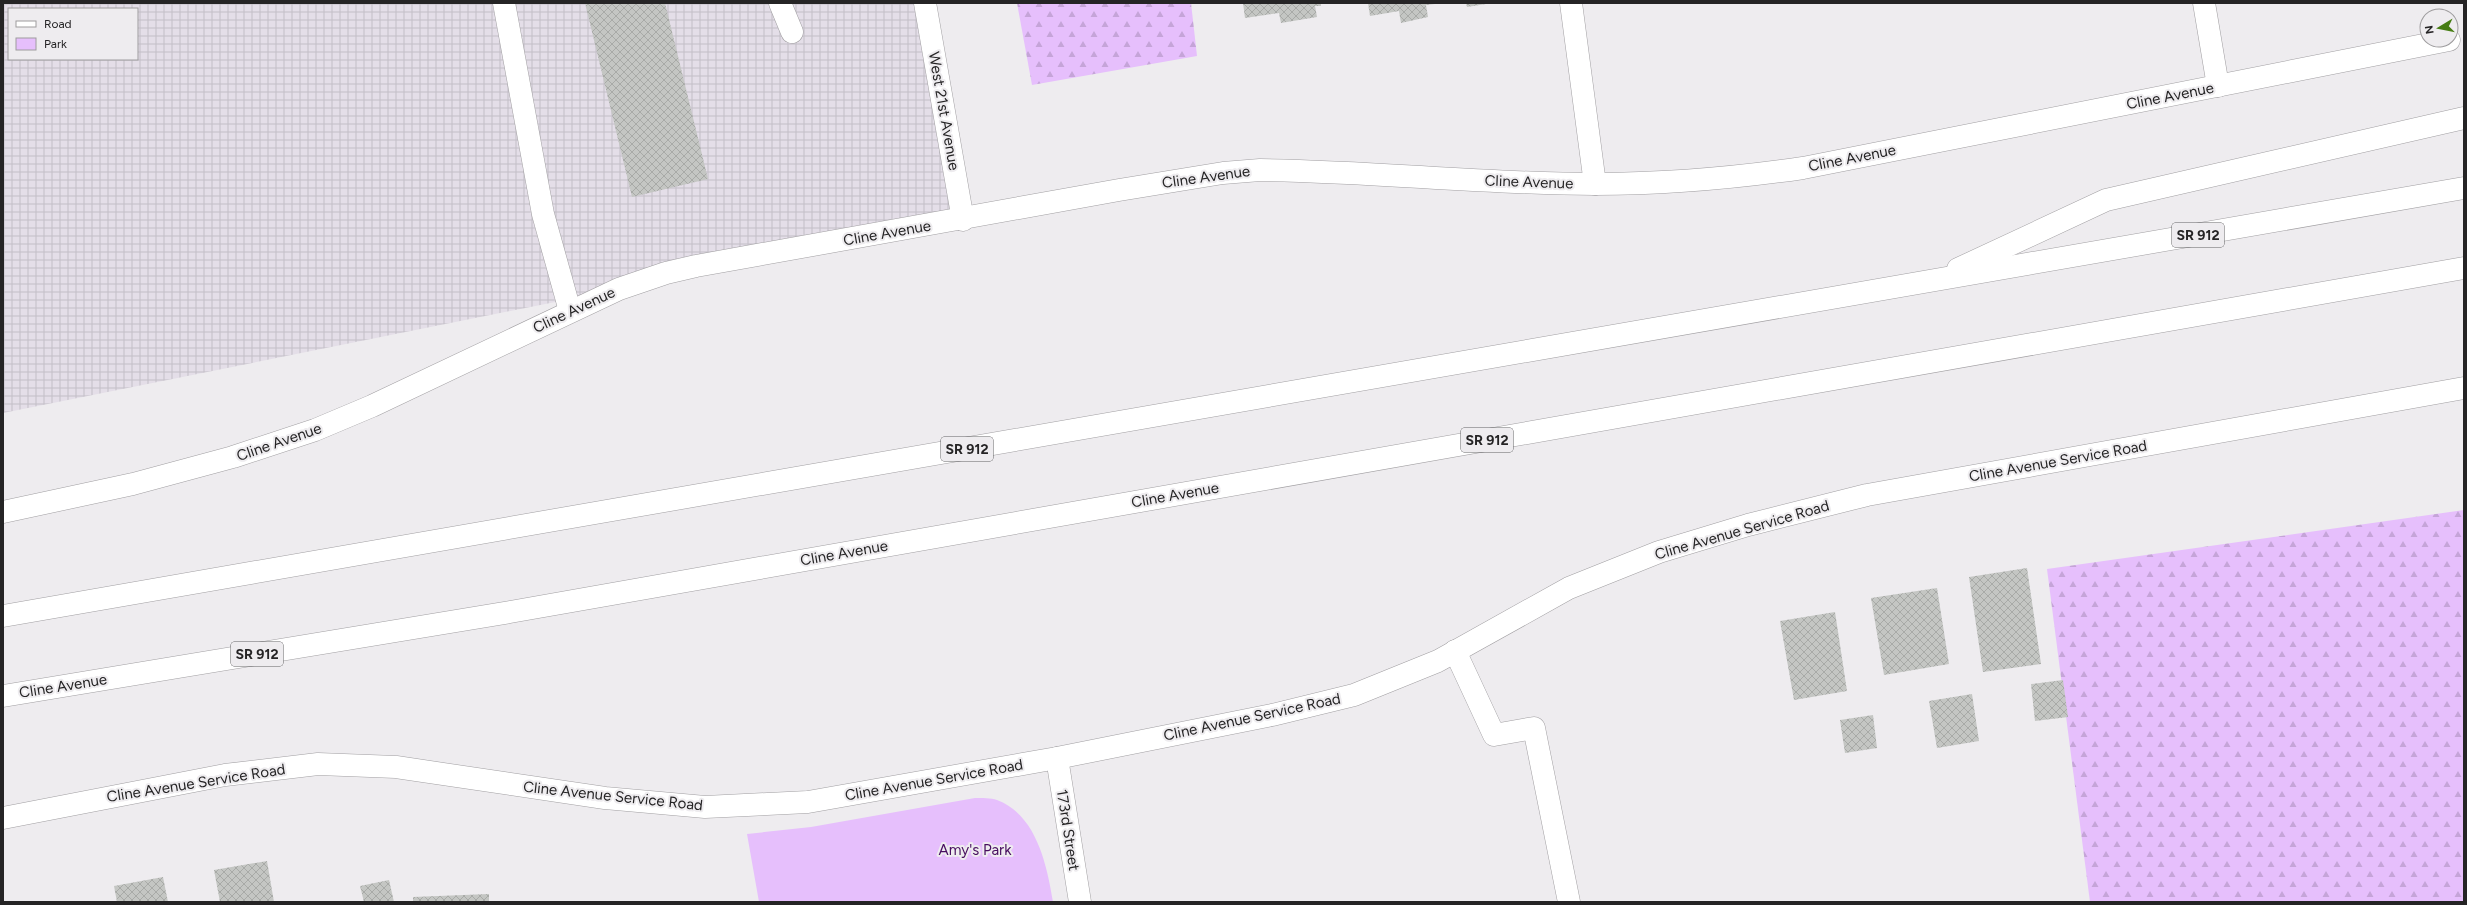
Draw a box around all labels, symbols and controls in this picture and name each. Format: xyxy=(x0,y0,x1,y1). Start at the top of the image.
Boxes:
legend xyxy=(8,8,138,60)
north arrow xyxy=(2419,8,2459,48)
text: Road xyxy=(44,17,72,31)
text: N xyxy=(2423,24,2437,35)
text: Park xyxy=(44,37,67,51)
street label: West 21st Avenue xyxy=(925,50,963,172)
street label: Cline Avenue xyxy=(2125,79,2215,113)
street label: Cline Avenue xyxy=(1807,141,1897,175)
street label: Cline Avenue xyxy=(1161,162,1251,192)
street label: Cline Avenue xyxy=(1484,171,1574,193)
street label: Cline Avenue xyxy=(842,216,932,250)
road number: SR 912 xyxy=(2172,223,2224,247)
street label: Cline Avenue xyxy=(530,283,618,337)
street label: Cline Avenue xyxy=(234,419,324,465)
road number: SR 912 xyxy=(1461,428,1513,452)
street label: Cline Avenue Service Road xyxy=(1968,436,2148,486)
road number: SR 912 xyxy=(941,437,993,461)
street label: Cline Avenue xyxy=(1130,478,1220,512)
street label: Cline Avenue Service Road xyxy=(1653,496,1831,564)
street label: Cline Avenue xyxy=(799,536,889,570)
road number: SR 912 xyxy=(231,642,283,666)
street label: Cline Avenue xyxy=(18,670,108,702)
street label: Cline Avenue Service Road xyxy=(1162,689,1342,745)
street label: Cline Avenue Service Road xyxy=(844,755,1024,805)
street label: Cline Avenue Service Road xyxy=(105,760,287,806)
street label: Cline Avenue Service Road xyxy=(522,778,704,814)
street label: 173rd Street xyxy=(1053,788,1083,872)
park label: Amy's Park xyxy=(939,841,1012,859)

